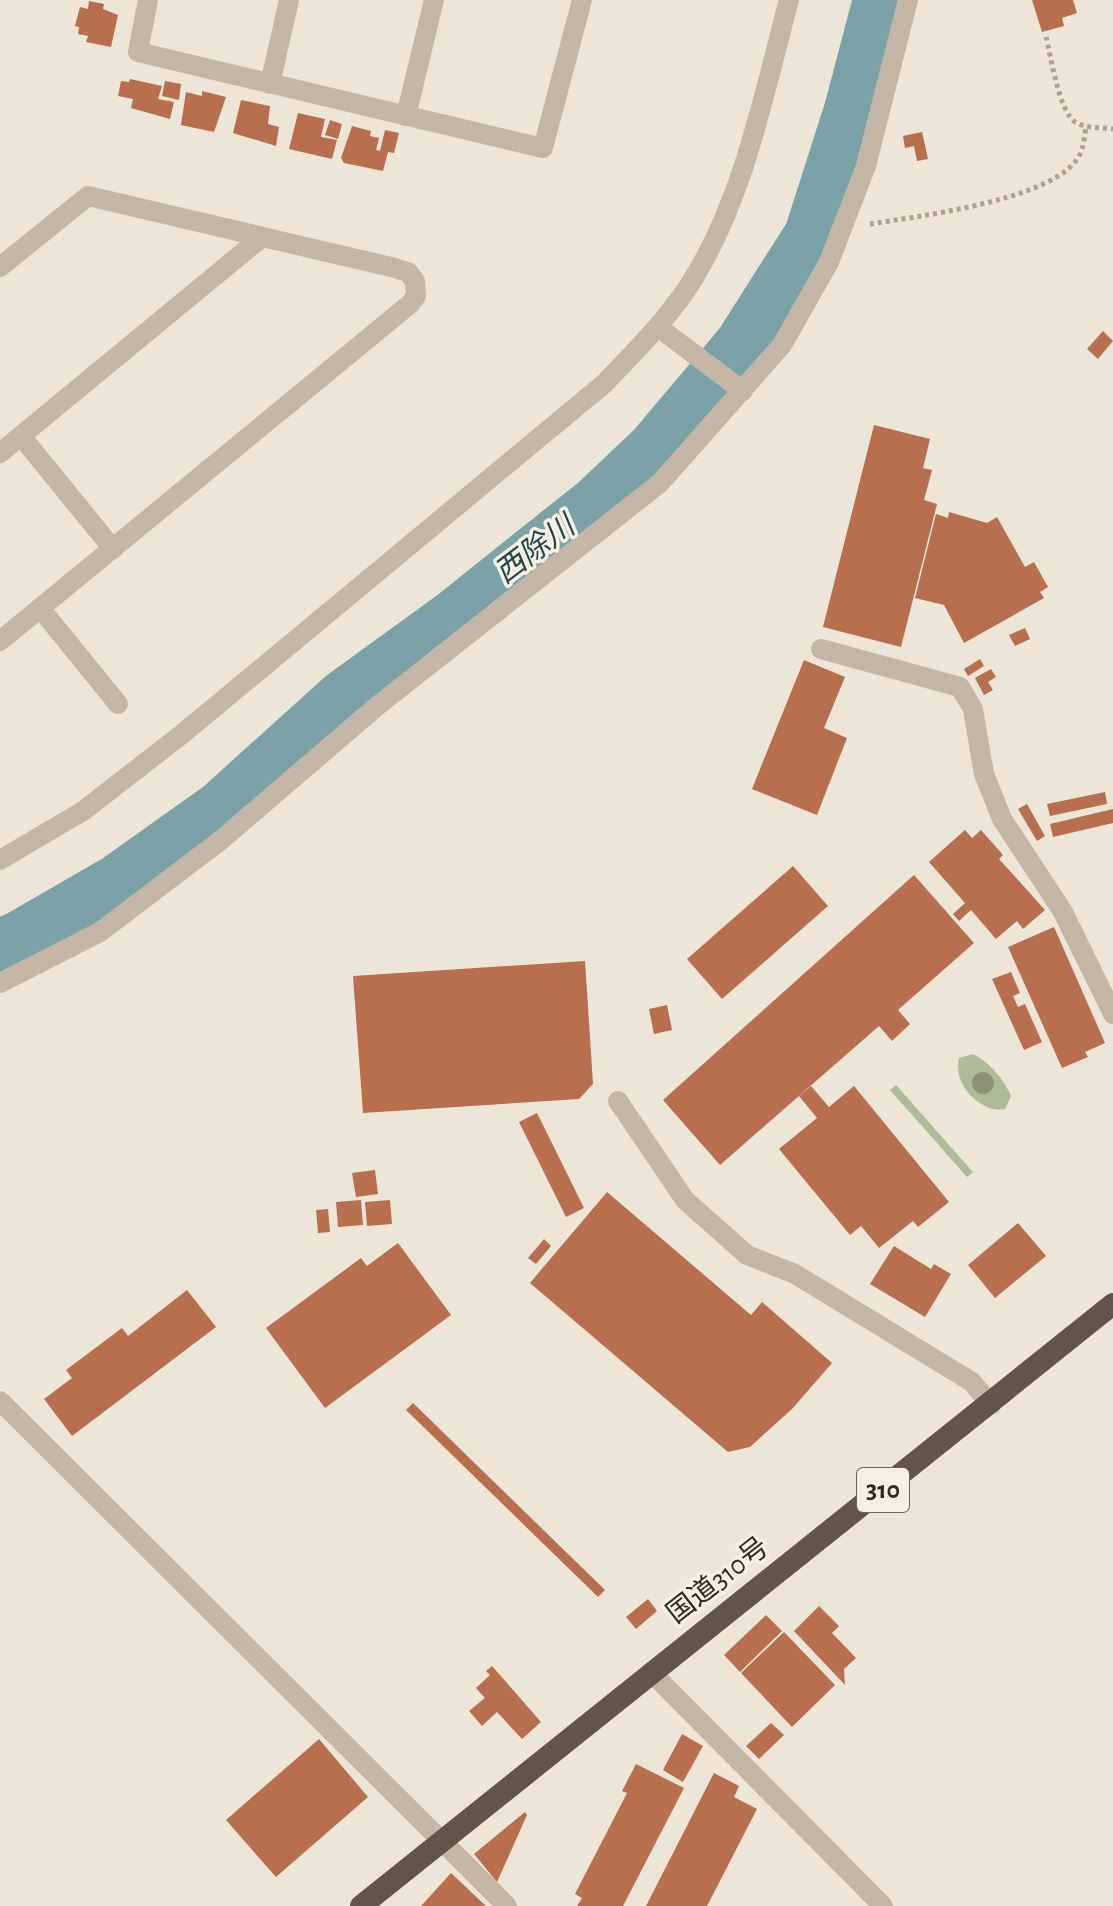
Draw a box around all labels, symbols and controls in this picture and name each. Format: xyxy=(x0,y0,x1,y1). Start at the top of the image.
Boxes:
water label: 西除川 xyxy=(489,508,582,589)
road number: 310 xyxy=(857,1468,909,1512)
street label: 国道310号 xyxy=(661,1531,774,1629)

